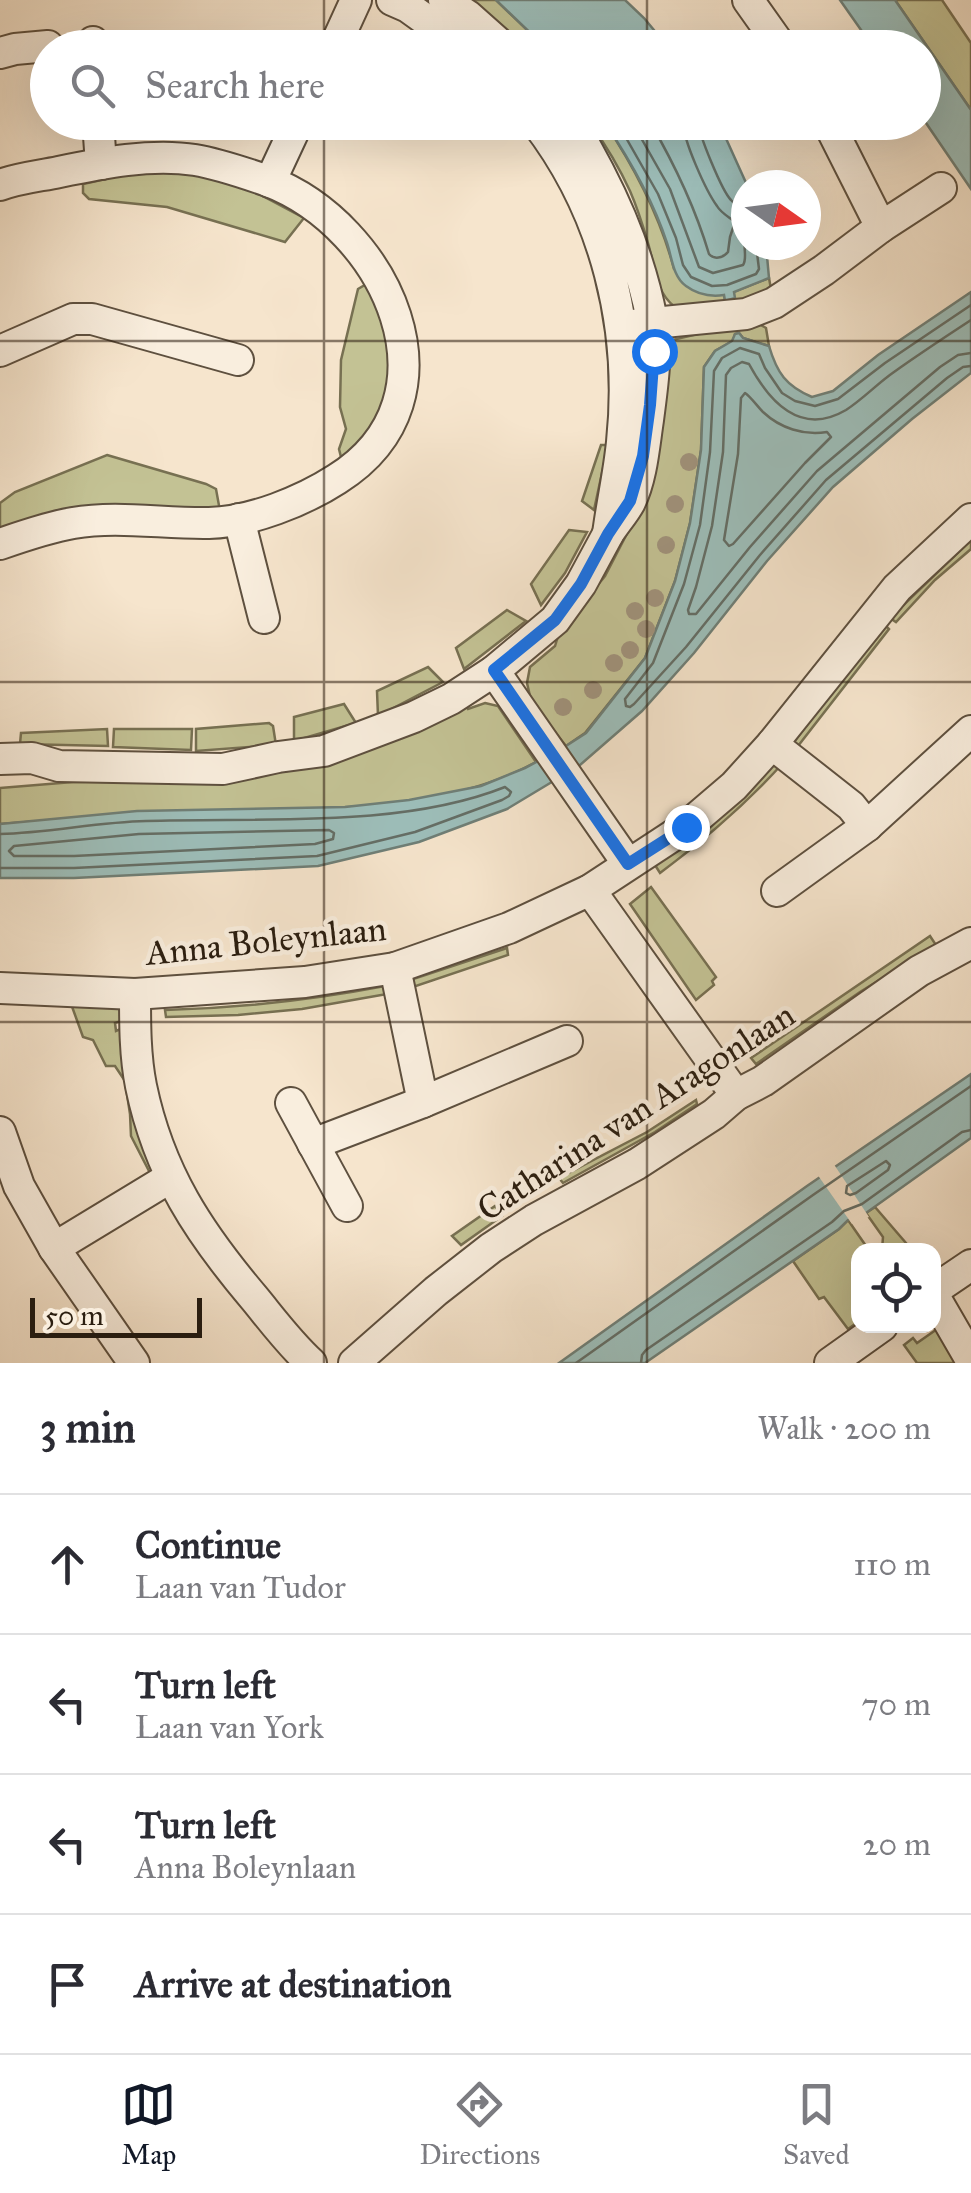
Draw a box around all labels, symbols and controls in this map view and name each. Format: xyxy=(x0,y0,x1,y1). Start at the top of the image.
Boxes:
search box xyxy=(30,30,941,140)
icon: search xyxy=(65,58,120,113)
text: Search here xyxy=(145,62,325,108)
north arrow xyxy=(731,170,821,260)
route start xyxy=(632,329,678,375)
route end xyxy=(664,805,710,851)
street label: Anna Boleynlaan xyxy=(142,907,388,975)
street label: Catharina van Aragonlaan xyxy=(469,993,803,1231)
map controls xyxy=(851,1243,941,1333)
button: locate xyxy=(851,1243,941,1333)
scale bar xyxy=(30,1293,202,1338)
text: 50 m xyxy=(45,1298,104,1333)
text: 3 min xyxy=(40,1402,135,1454)
text: Walk · 200 m xyxy=(758,1409,931,1448)
text: Continue xyxy=(135,1522,281,1568)
icon: ahead xyxy=(40,1537,95,1592)
text: 110 m xyxy=(853,1545,931,1584)
text: Laan van Tudor xyxy=(135,1568,346,1607)
text: Turn left xyxy=(135,1662,276,1708)
icon: left xyxy=(40,1677,95,1732)
text: 70 m xyxy=(862,1685,931,1724)
text: Laan van York xyxy=(135,1708,324,1747)
text: Turn left xyxy=(135,1802,276,1848)
icon: left xyxy=(40,1817,95,1872)
text: 20 m xyxy=(863,1825,931,1864)
text: Anna Boleynlaan xyxy=(135,1848,356,1887)
icon: arrive xyxy=(40,1957,95,2012)
text: Arrive at destination xyxy=(135,1961,452,2007)
tab: Map xyxy=(121,2077,176,2172)
tab: Directions xyxy=(419,2077,540,2172)
tab: Saved xyxy=(783,2077,850,2172)

